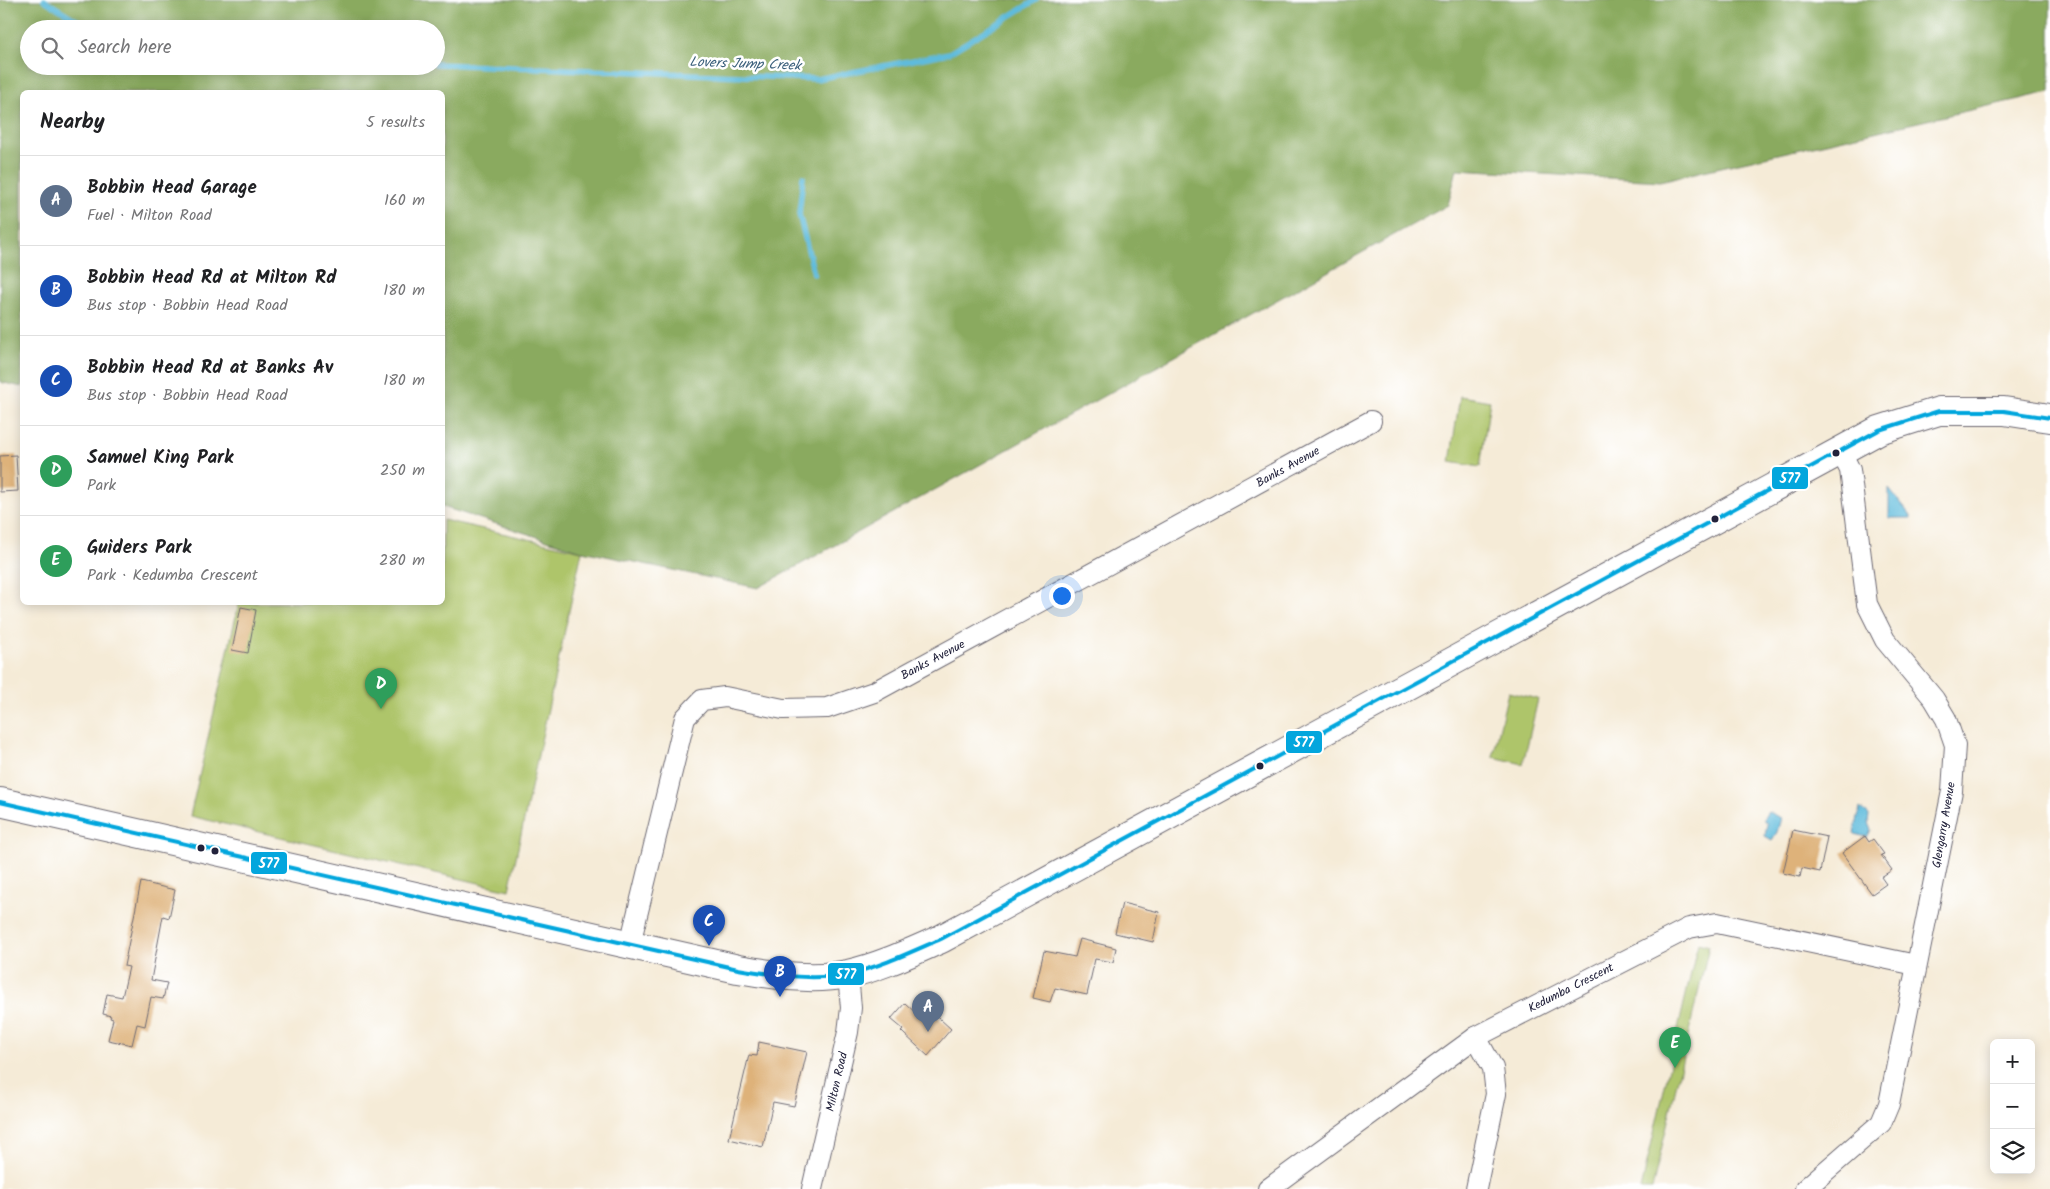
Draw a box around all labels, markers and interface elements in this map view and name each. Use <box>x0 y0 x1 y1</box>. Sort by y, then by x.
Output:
search box <box>20 20 445 75</box>
text: Search here <box>78 33 172 63</box>
icon: search <box>38 34 66 62</box>
water label: Lovers Jump Creek <box>689 51 803 77</box>
text: Nearby <box>40 106 105 139</box>
text: 5 results <box>366 110 425 135</box>
text: Bobbin Head Garage <box>87 173 257 203</box>
text: A <box>51 188 61 213</box>
text: 160 m <box>384 188 425 213</box>
text: Fuel · Milton Road <box>87 203 212 228</box>
text: Bobbin Head Rd at Milton Rd <box>87 263 336 293</box>
text: B <box>51 278 61 303</box>
text: 180 m <box>383 278 425 303</box>
text: Bus stop · Bobbin Head Road <box>87 293 288 318</box>
text: Bobbin Head Rd at Banks Av <box>87 353 333 383</box>
text: C <box>51 368 61 393</box>
text: 180 m <box>383 368 425 393</box>
text: Bus stop · Bobbin Head Road <box>87 383 288 408</box>
street label: Banks Avenue <box>1253 441 1324 492</box>
text: Samuel King Park <box>87 443 233 473</box>
unlabelled marker <box>1831 448 1841 458</box>
text: D <box>51 458 61 483</box>
text: 250 m <box>380 458 425 483</box>
line badge: 577 <box>1771 466 1809 490</box>
text: 577 <box>1779 468 1801 490</box>
text: Park <box>87 473 116 498</box>
unlabelled marker <box>1710 514 1720 524</box>
text: Guiders Park <box>87 533 191 563</box>
text: E <box>52 548 60 573</box>
text: 280 m <box>379 548 425 573</box>
text: Park · Kedumba Crescent <box>87 563 258 588</box>
your location <box>1049 583 1075 609</box>
street label: Banks Avenue <box>897 635 969 685</box>
pin: D <box>365 668 397 709</box>
line badge: 577 <box>1285 730 1323 754</box>
text: 577 <box>1293 732 1315 754</box>
unlabelled marker <box>1255 761 1265 771</box>
street label: Glengarry Avenue <box>1927 780 1961 870</box>
unlabelled marker <box>196 843 206 853</box>
unlabelled marker <box>210 846 220 856</box>
line badge: 577 <box>250 851 288 875</box>
text: 577 <box>258 853 280 875</box>
pin: C <box>693 905 725 946</box>
pin: B <box>764 956 796 997</box>
street label: Kedumba Crescent <box>1525 958 1618 1018</box>
line badge: 577 <box>827 962 865 986</box>
text: 577 <box>835 964 857 986</box>
pin: A <box>912 991 944 1032</box>
pin: E <box>1659 1027 1691 1068</box>
map controls <box>1990 1039 2035 1174</box>
button: + <box>1990 1039 2035 1084</box>
street label: Milton Road <box>821 1049 853 1114</box>
button: − <box>1990 1084 2035 1129</box>
button: layers <box>1990 1129 2035 1174</box>

